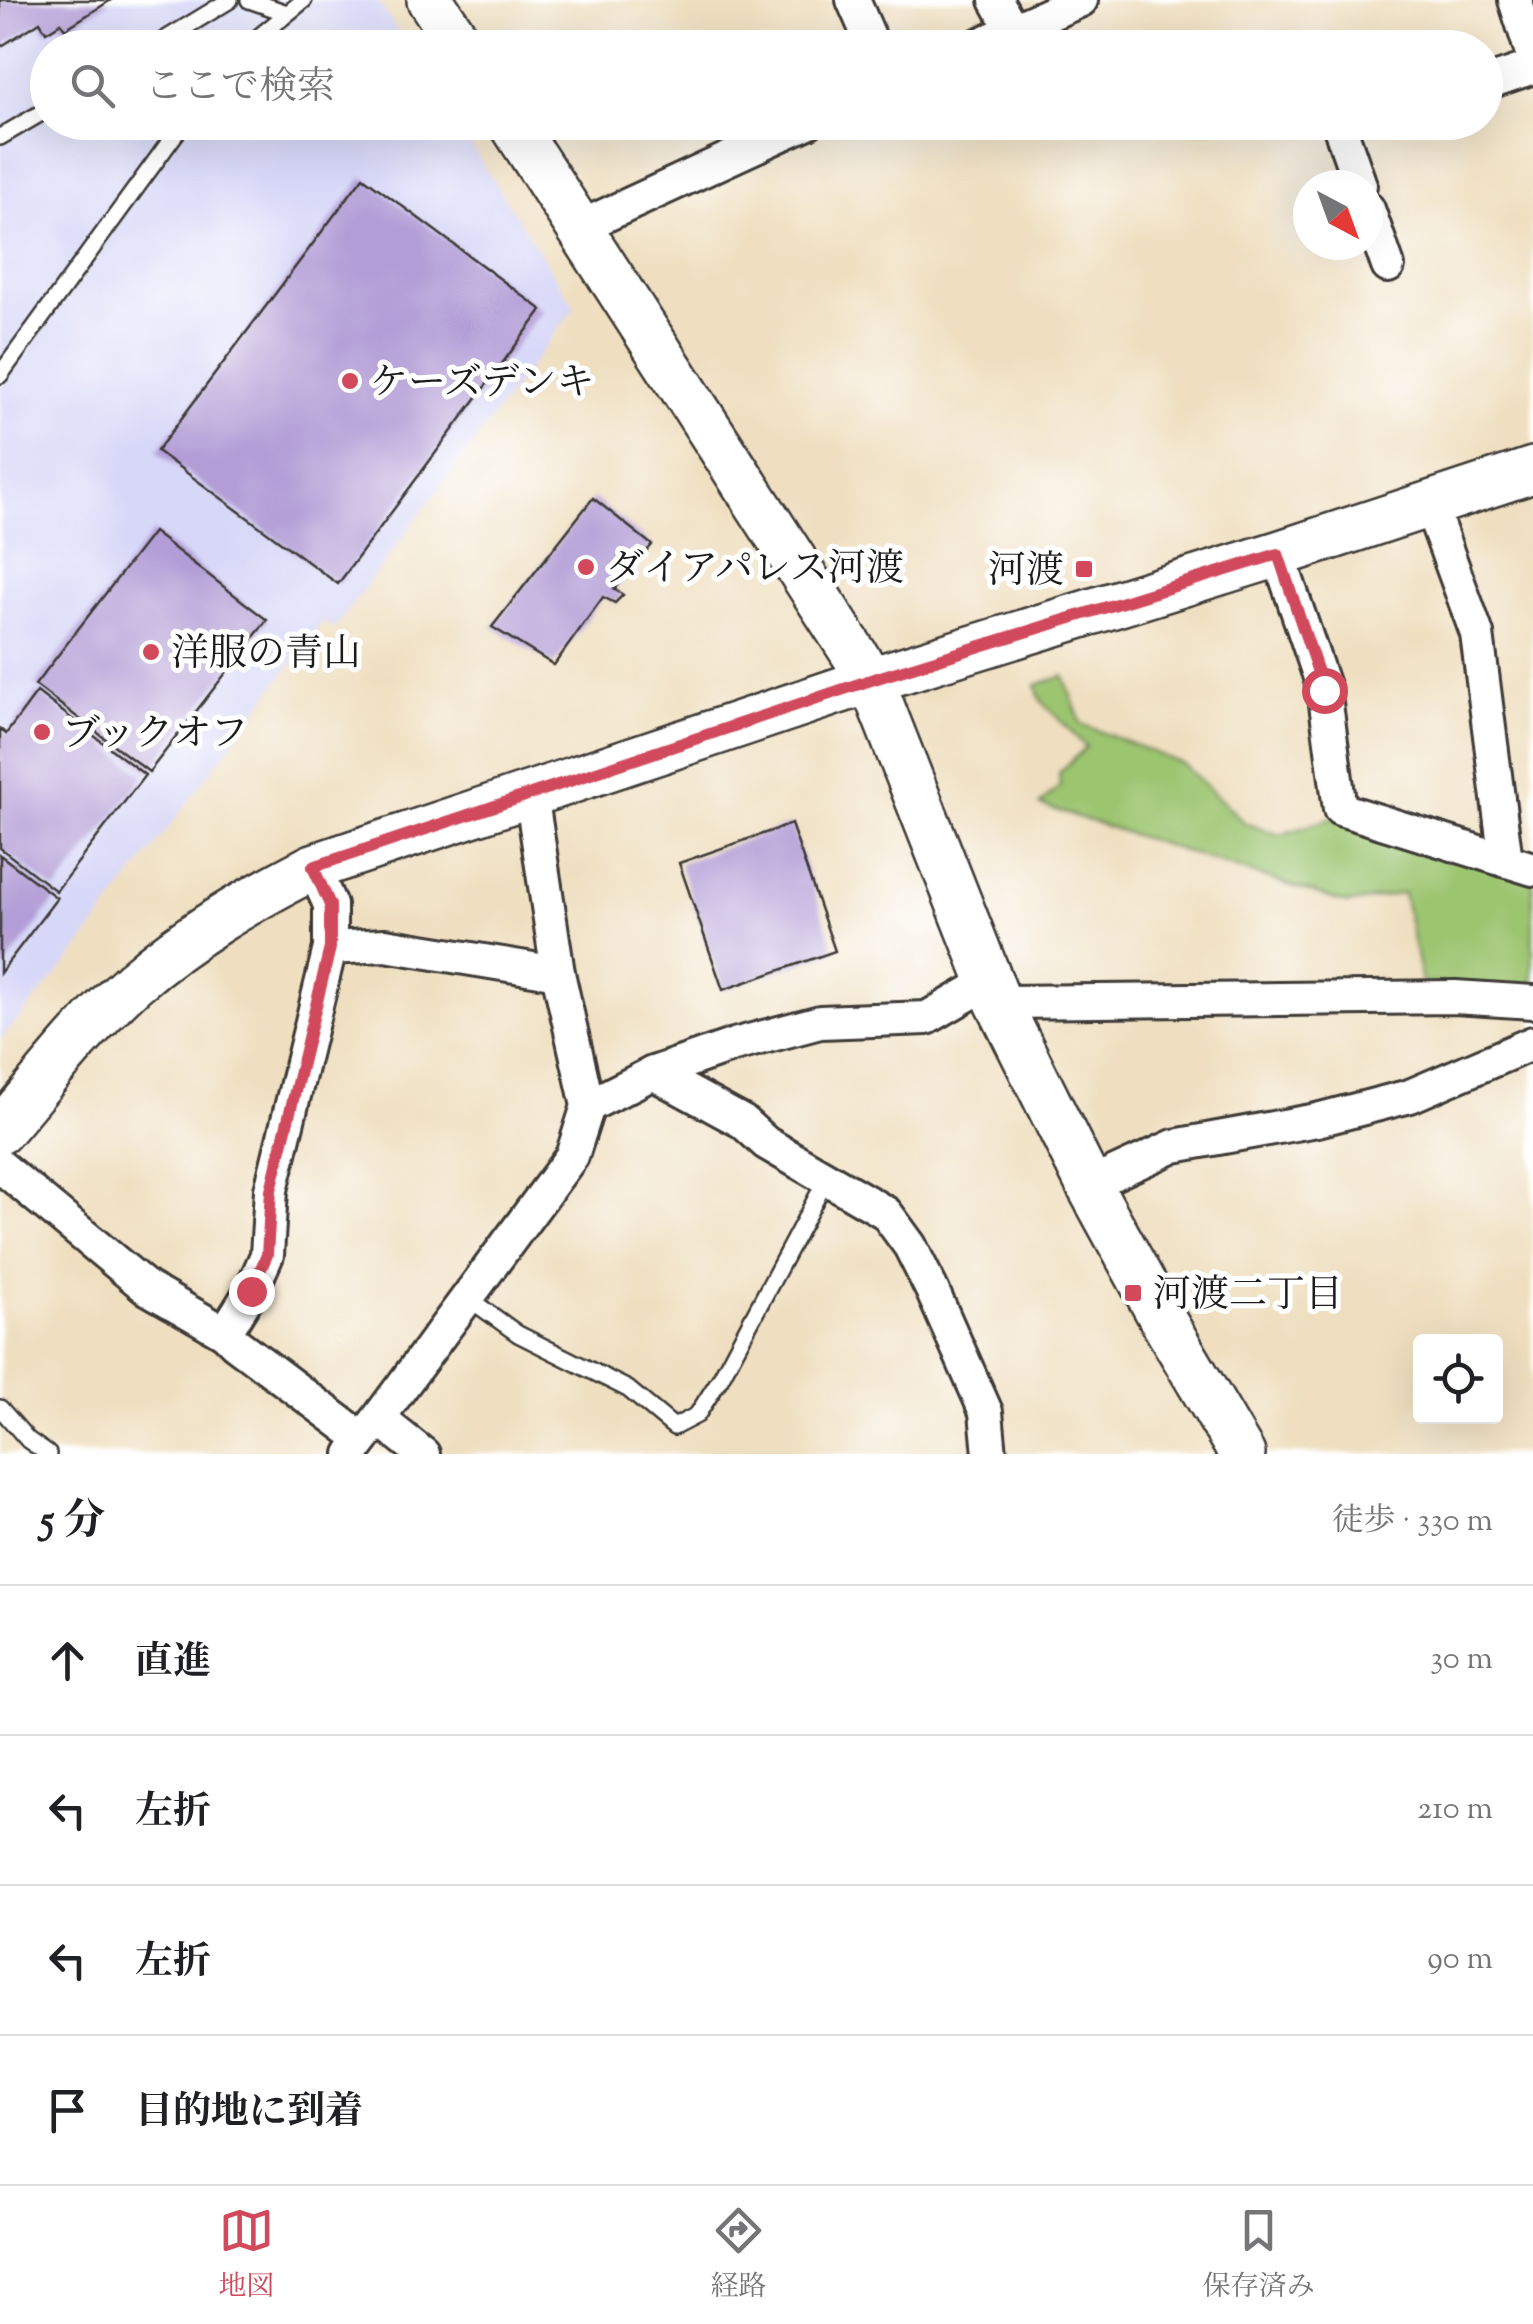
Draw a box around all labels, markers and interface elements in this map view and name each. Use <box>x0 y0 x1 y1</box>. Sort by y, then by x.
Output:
search box <box>30 30 1503 140</box>
icon: search <box>65 58 120 113</box>
text: ここで検索 <box>145 62 335 116</box>
north arrow <box>1293 170 1383 260</box>
place label: ケーズデンキ <box>370 358 595 412</box>
marker: ケーズデンキ <box>339 370 361 392</box>
place label: ダイアパレス河渡 <box>606 544 904 598</box>
place label: 河渡 <box>988 546 1064 600</box>
marker: ダイアパレス河渡 <box>575 556 597 578</box>
marker: 河渡 <box>1073 558 1095 580</box>
place label: 洋服の青山 <box>171 629 361 683</box>
marker: 洋服の青山 <box>140 641 162 663</box>
route start <box>1302 668 1348 714</box>
place label: ブックオフ <box>62 709 248 763</box>
marker: ブックオフ <box>31 721 53 743</box>
route end <box>229 1269 275 1315</box>
place label: 河渡二丁目 <box>1153 1270 1343 1324</box>
marker: 河渡二丁目 <box>1122 1282 1144 1304</box>
map controls <box>1413 1334 1503 1424</box>
button: locate <box>1413 1334 1503 1424</box>
text: 5 分 <box>40 1493 105 1553</box>
text: 徒歩 · 330 m <box>1332 1499 1493 1545</box>
icon: ahead <box>40 1633 95 1688</box>
text: 直進 <box>135 1637 211 1691</box>
text: 30 m <box>1430 1637 1493 1683</box>
icon: left <box>40 1783 95 1838</box>
text: 左折 <box>135 1787 211 1841</box>
text: 210 m <box>1417 1787 1493 1833</box>
icon: left <box>40 1933 95 1988</box>
text: 左折 <box>135 1937 211 1991</box>
text: 90 m <box>1427 1937 1493 1983</box>
icon: arrive <box>40 2083 95 2138</box>
text: 目的地に到着 <box>135 2087 363 2141</box>
tab: 地図 <box>218 2203 274 2308</box>
tab: 経路 <box>710 2203 767 2308</box>
tab: 保存済み <box>1203 2203 1315 2308</box>

